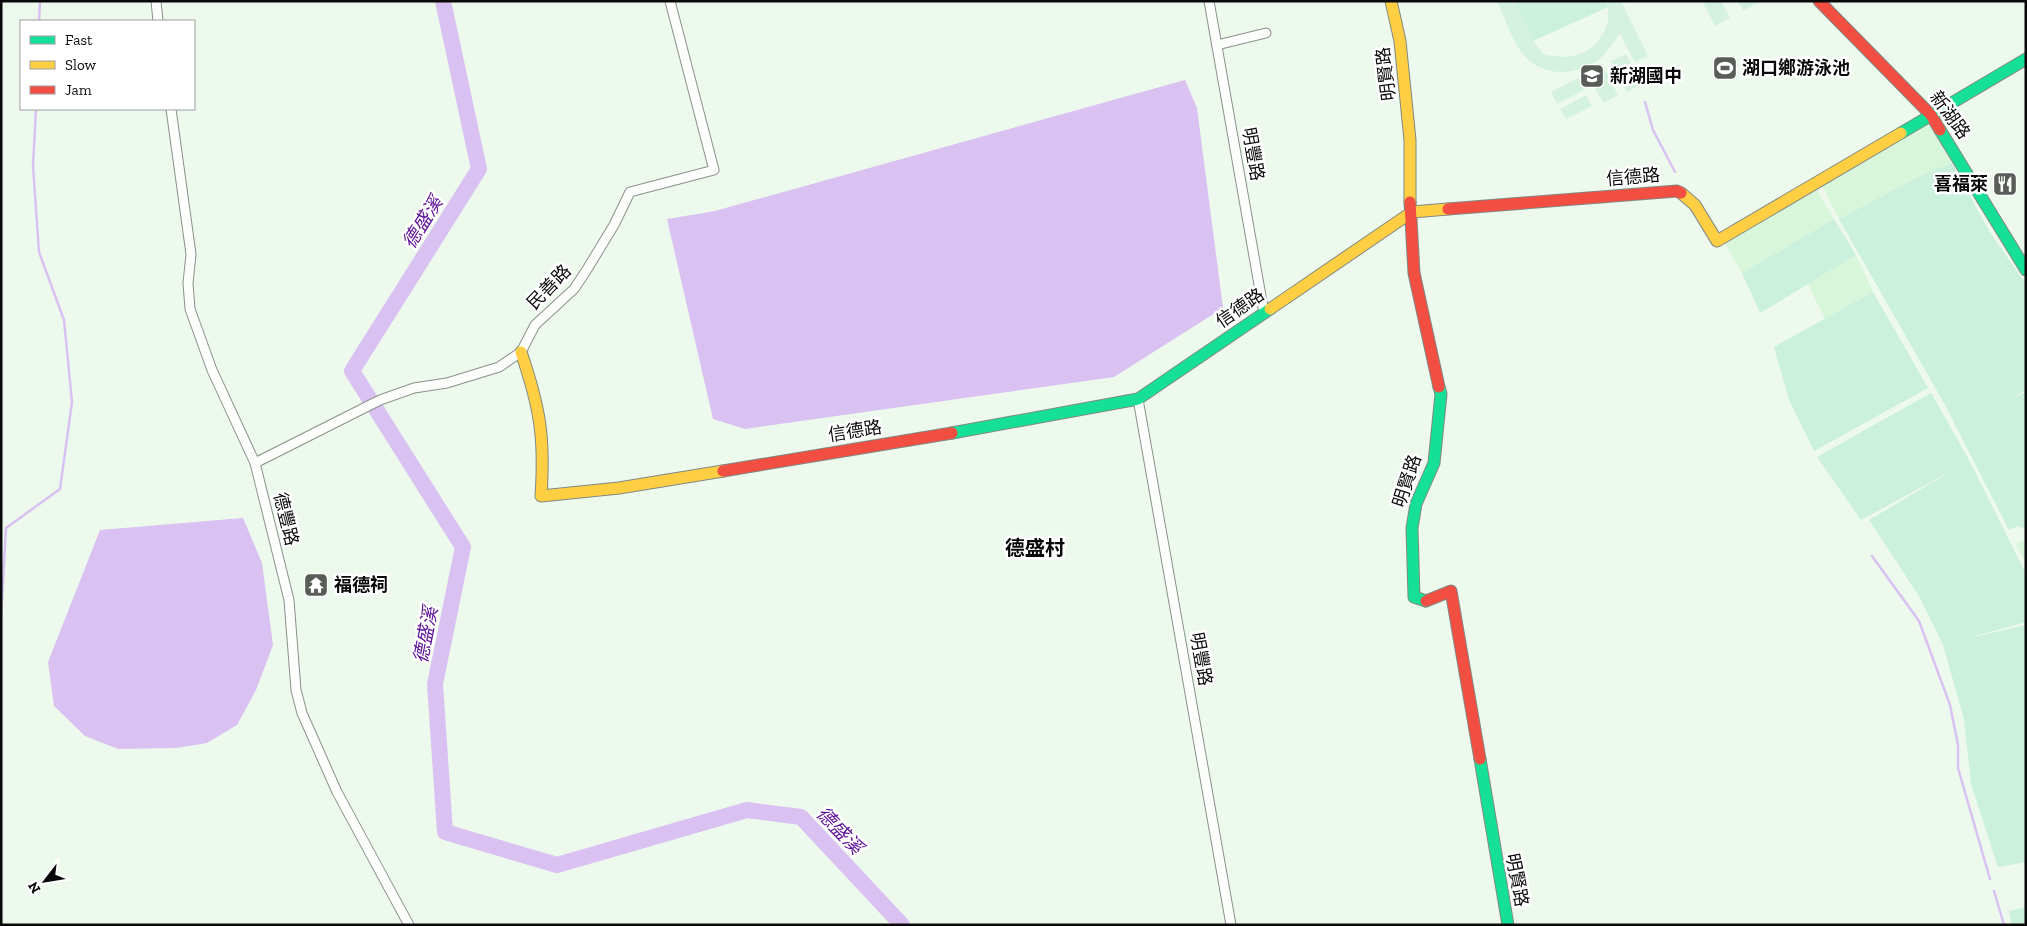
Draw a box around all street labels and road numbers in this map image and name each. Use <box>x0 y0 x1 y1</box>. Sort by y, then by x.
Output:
street label: 明賢路 <box>1372 46 1400 102</box>
street label: 新湖路 <box>1925 87 1975 143</box>
street label: 明豐路 <box>1237 126 1269 182</box>
street label: 信德路 <box>1605 164 1661 190</box>
street label: 民善路 <box>522 260 576 314</box>
street label: 信德路 <box>1212 284 1268 332</box>
street label: 信德路 <box>827 416 883 446</box>
street label: 明賢路 <box>1388 452 1426 510</box>
street label: 德豐路 <box>269 490 303 548</box>
street label: 明豐路 <box>1185 631 1217 687</box>
street label: 明賢路 <box>1501 851 1533 909</box>

